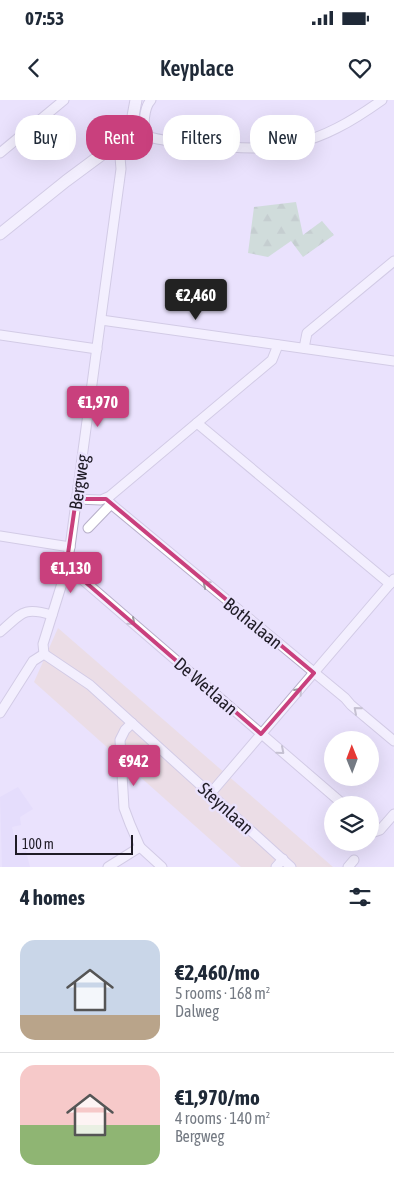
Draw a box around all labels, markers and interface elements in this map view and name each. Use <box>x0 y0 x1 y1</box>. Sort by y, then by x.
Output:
text: 07:53 <box>25 7 64 29</box>
icon: back <box>20 54 48 82</box>
icon: heart <box>346 54 374 82</box>
text: Keyplace <box>160 55 234 81</box>
chip: Buy <box>15 115 76 160</box>
chip: Rent <box>86 115 153 160</box>
chip: Filters <box>163 115 240 160</box>
chip: New <box>250 115 315 160</box>
pin: €2,460 <box>155 278 237 321</box>
text: €2,460 <box>176 286 216 304</box>
pin: €1,970 <box>57 386 139 428</box>
text: €1,970 <box>78 393 118 411</box>
street label: Bergweg <box>65 453 93 511</box>
pin: €1,130 <box>30 552 112 594</box>
text: €1,130 <box>51 559 91 577</box>
one-way arrow <box>202 580 211 589</box>
street label: Bothalaan <box>219 593 287 653</box>
one-way arrow <box>126 616 135 625</box>
street label: De Wetlaan <box>170 653 242 719</box>
one-way arrow <box>293 687 302 696</box>
one-way arrow <box>353 707 362 716</box>
north arrow <box>324 731 379 786</box>
map controls <box>324 731 379 851</box>
pin: €942 <box>104 744 164 787</box>
one-way arrow <box>275 746 284 755</box>
text: €942 <box>119 752 149 770</box>
street label: Steynlaan <box>194 778 258 838</box>
button: layers <box>324 796 379 851</box>
scale bar <box>15 832 132 855</box>
text: 100 m <box>22 836 54 852</box>
icon: filters <box>346 883 374 911</box>
text: 4 homes <box>20 885 85 909</box>
icon: home <box>60 960 120 1020</box>
text: €2,460/mo <box>175 960 260 984</box>
text: 5 rooms · 168 m² <box>175 984 270 1002</box>
text: Dalweg <box>175 1002 219 1020</box>
icon: home <box>60 1085 120 1145</box>
text: €1,970/mo <box>175 1085 260 1109</box>
text: 4 rooms · 140 m² <box>175 1109 270 1127</box>
text: Bergweg <box>175 1127 225 1145</box>

